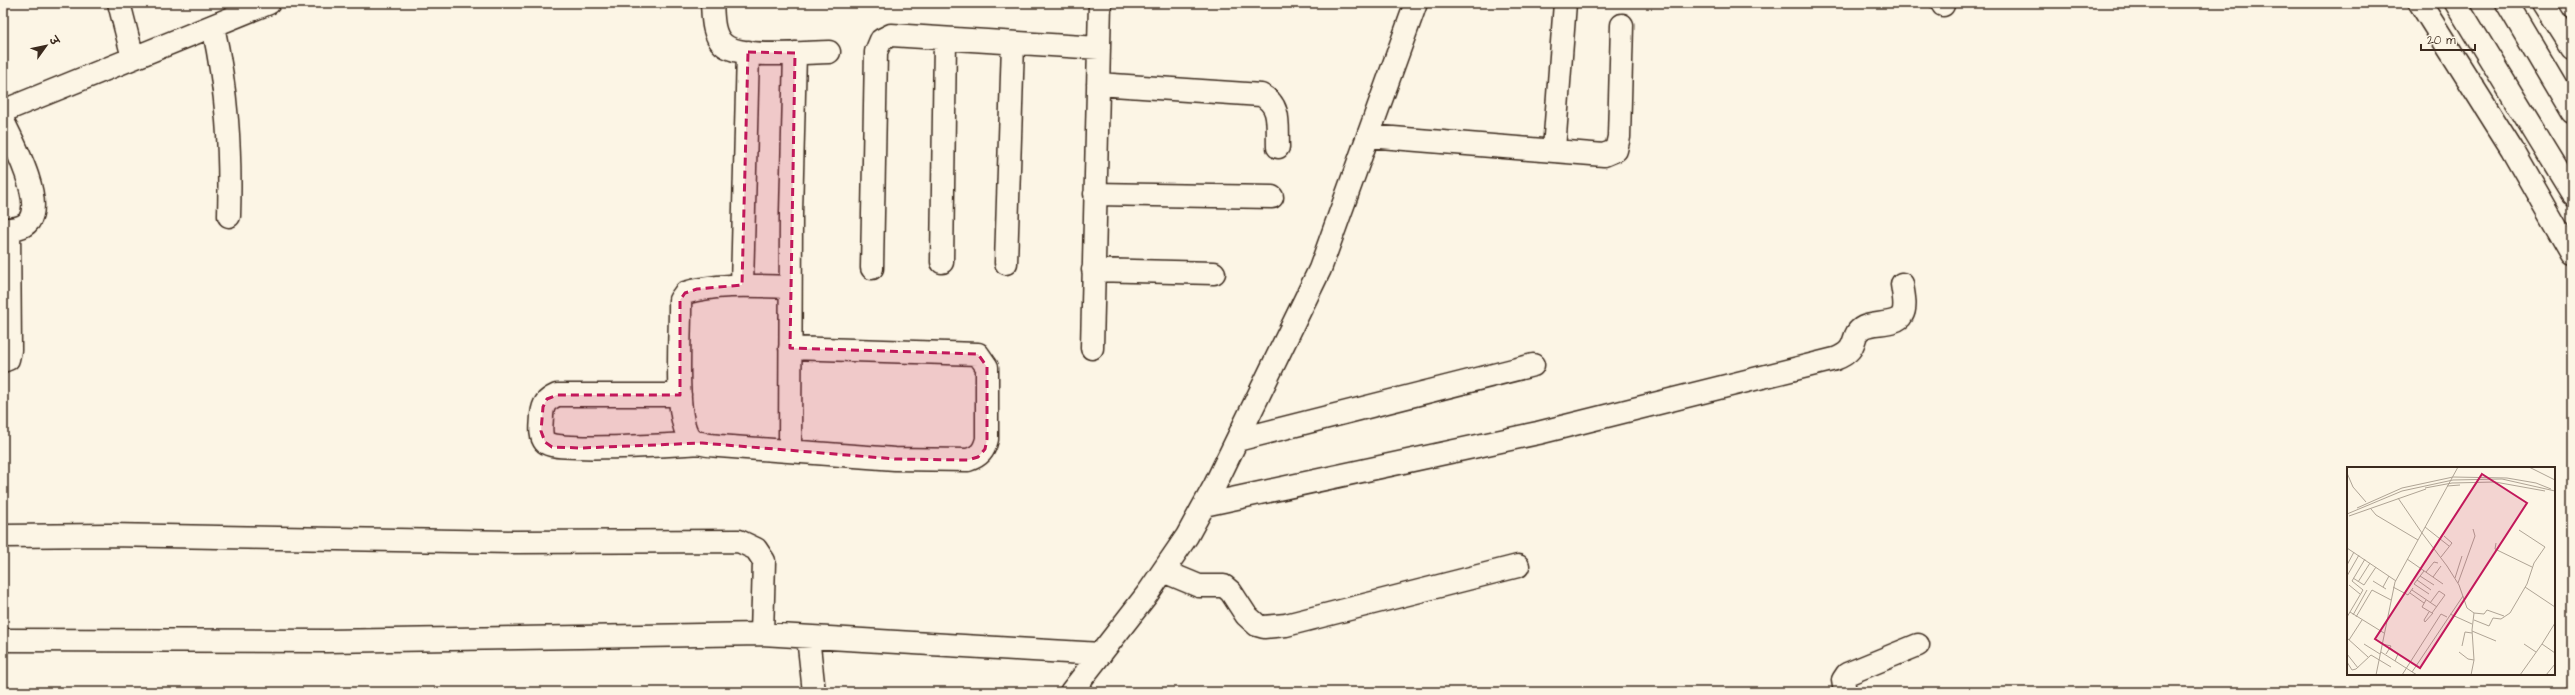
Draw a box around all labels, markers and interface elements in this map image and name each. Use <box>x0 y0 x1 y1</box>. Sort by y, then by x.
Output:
north arrow <box>26 26 66 66</box>
scale bar <box>2421 26 2475 52</box>
text: 20 m <box>2427 32 2456 49</box>
text: उ <box>45 33 63 49</box>
inset map <box>2347 467 2555 675</box>

